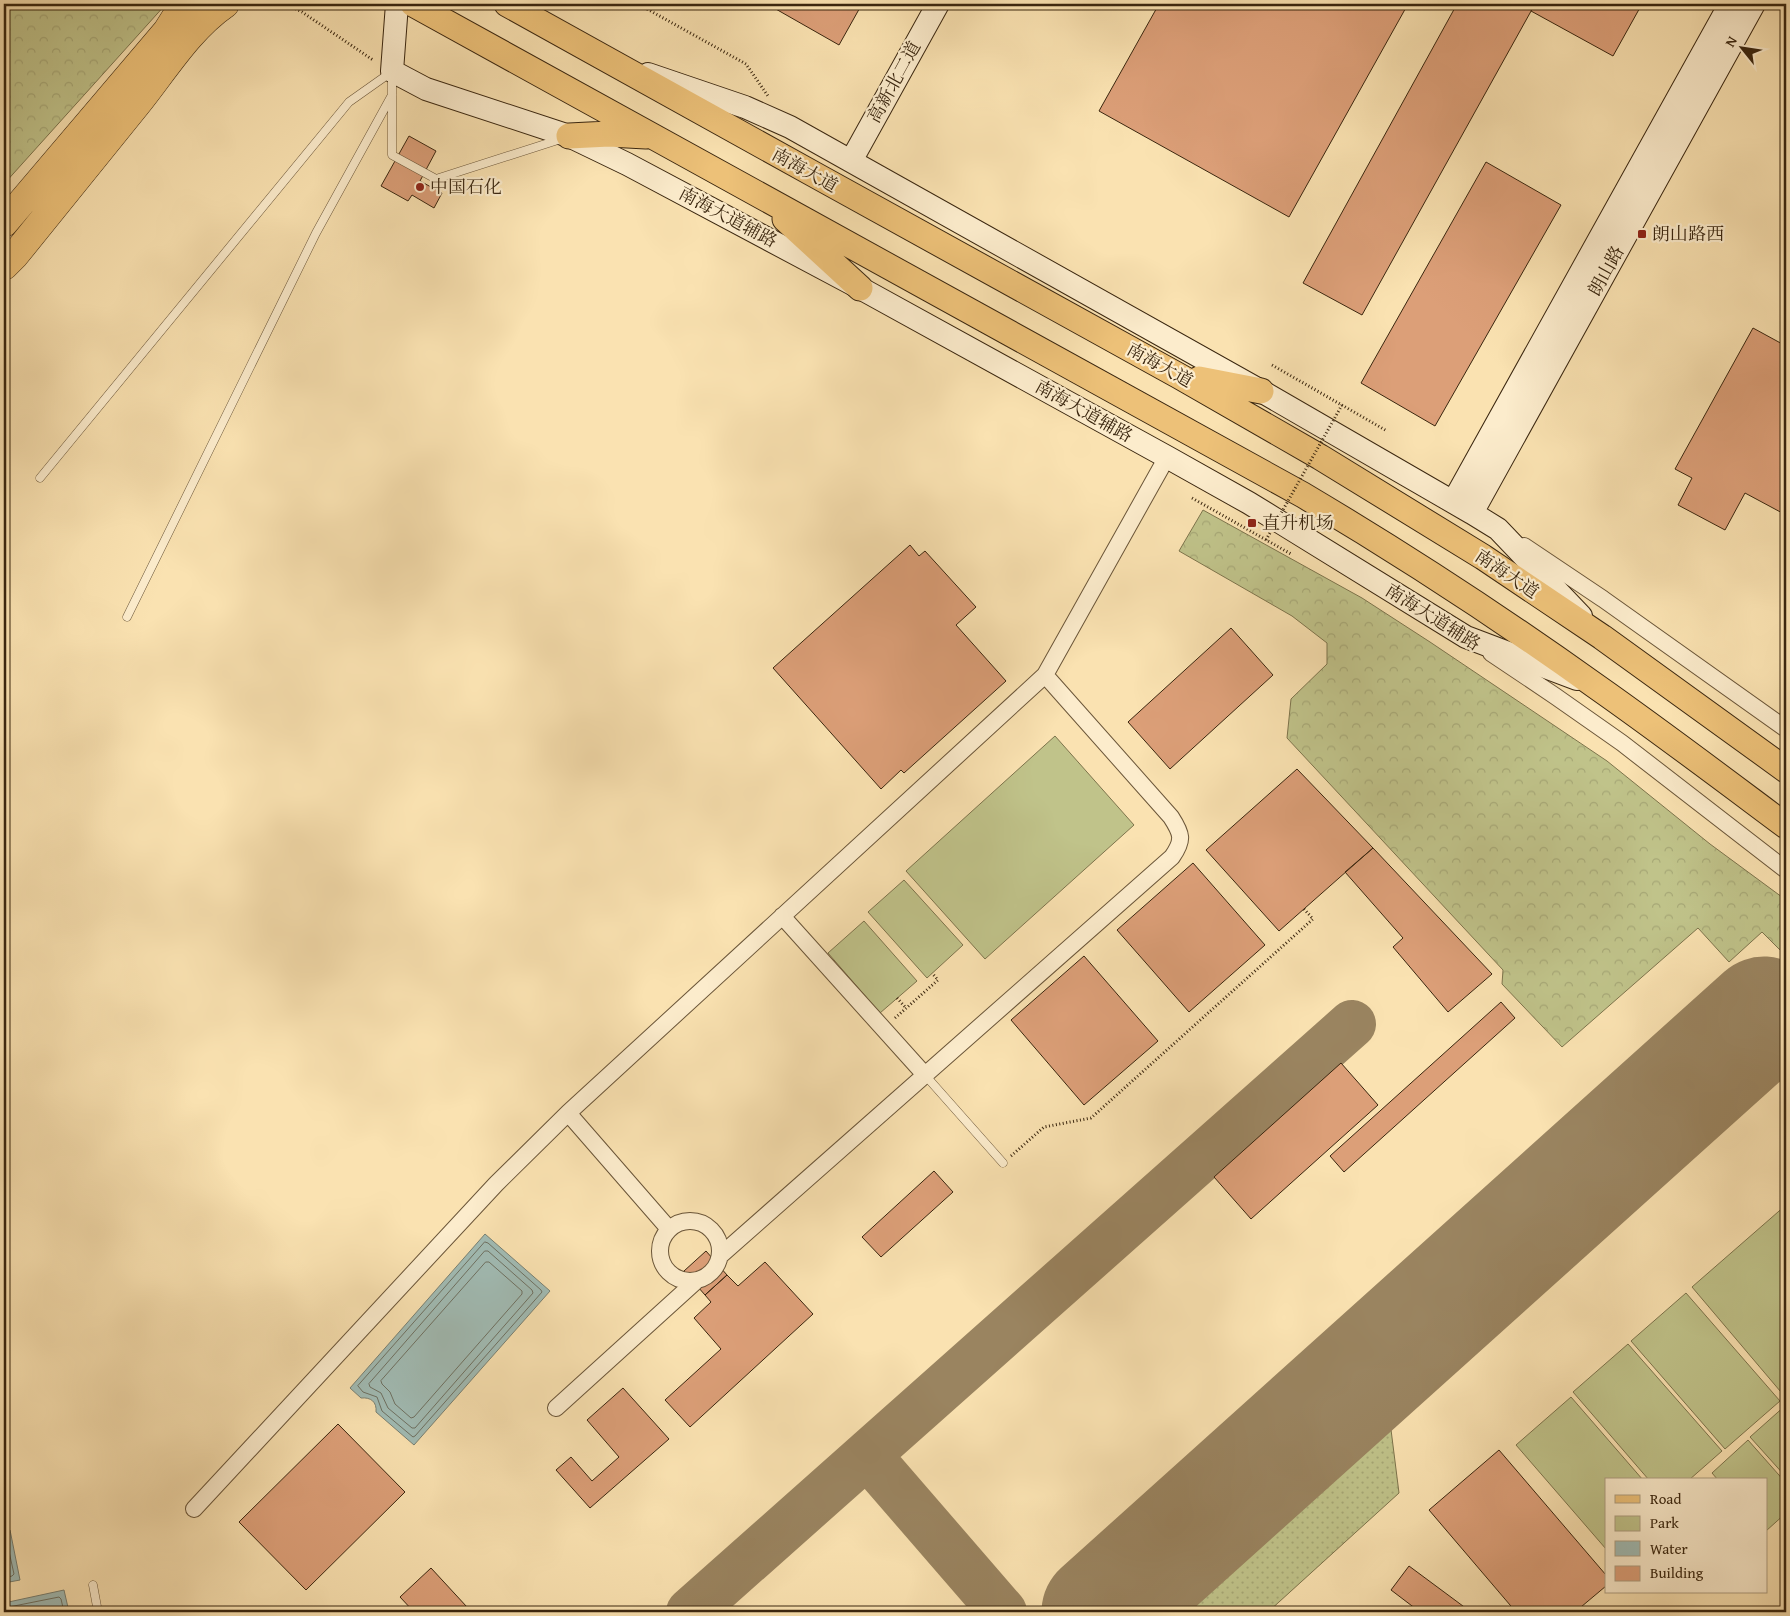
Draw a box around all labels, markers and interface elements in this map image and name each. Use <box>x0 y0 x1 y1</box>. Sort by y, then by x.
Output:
north arrow <box>1718 22 1768 72</box>
text: N <box>1720 32 1742 51</box>
street label: 高新北二道 <box>860 36 927 128</box>
street label: 南海大道 <box>767 140 843 199</box>
place label: 中国石化 <box>430 173 502 200</box>
street label: 南海大道辅路 <box>674 179 782 254</box>
marker: 中国石化 <box>414 181 426 193</box>
place label: 朗山路西 <box>1652 220 1724 247</box>
marker: 朗山路西 <box>1636 228 1648 240</box>
street label: 朗山路 <box>1581 241 1630 301</box>
street label: 南海大道 <box>1122 335 1198 394</box>
street label: 南海大道辅路 <box>1030 373 1138 449</box>
place label: 直升机场 <box>1262 509 1334 536</box>
marker: 直升机场 <box>1246 517 1258 529</box>
street label: 南海大道 <box>1470 542 1545 605</box>
street label: 南海大道辅路 <box>1380 577 1486 657</box>
legend <box>1605 1478 1768 1594</box>
text: Road <box>1650 1488 1681 1509</box>
text: Park <box>1650 1512 1679 1533</box>
text: Water <box>1650 1538 1688 1559</box>
text: Building <box>1650 1562 1704 1583</box>

